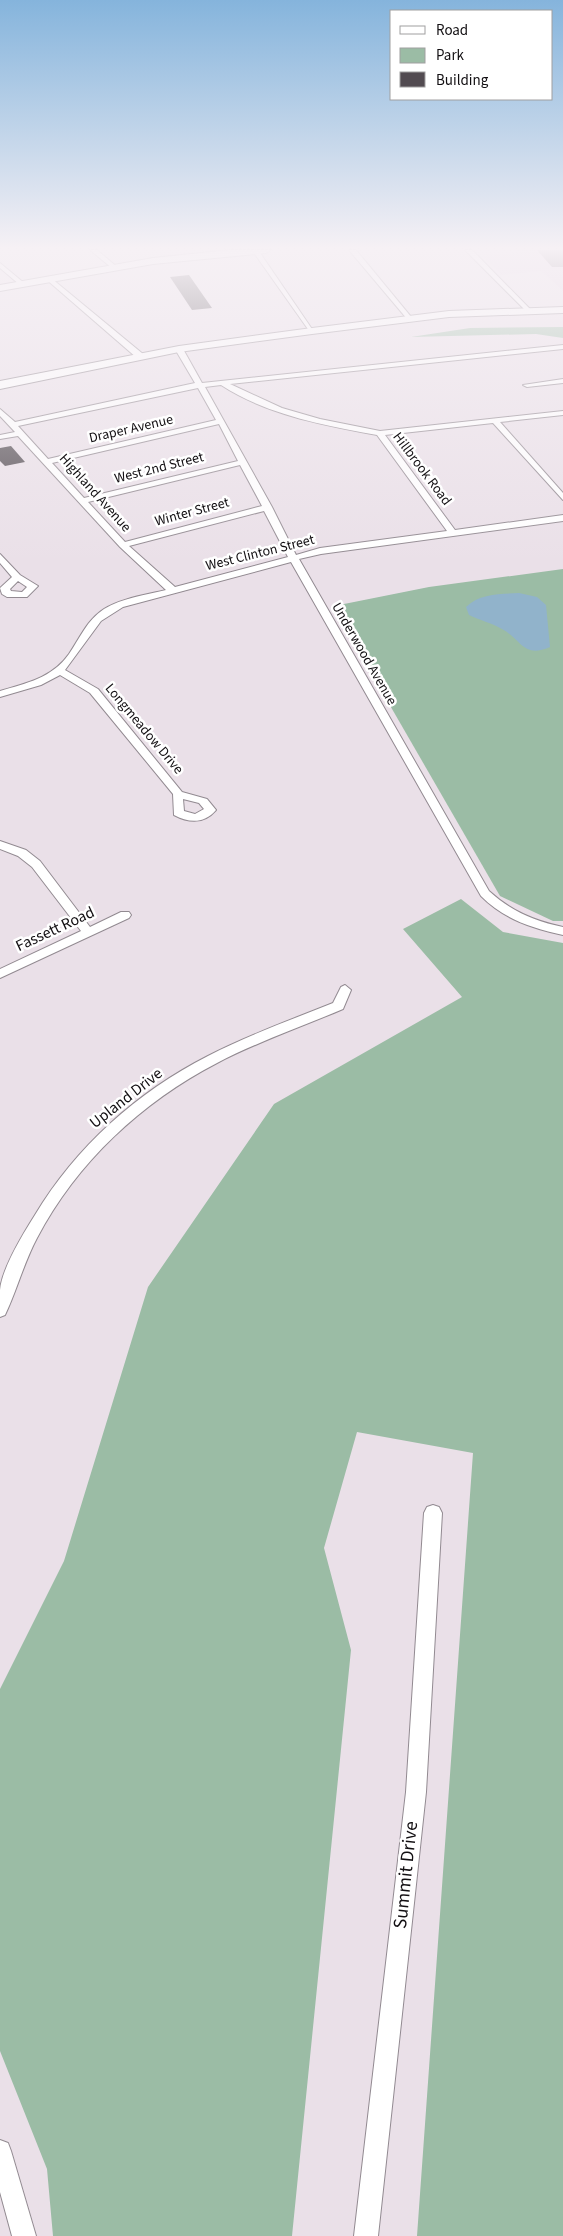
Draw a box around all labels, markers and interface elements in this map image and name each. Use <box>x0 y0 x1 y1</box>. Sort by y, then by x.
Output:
legend <box>390 10 553 100</box>
text: Road <box>436 20 468 41</box>
text: Park <box>436 45 465 66</box>
text: Building <box>436 70 489 91</box>
street label: Draper Avenue <box>87 410 175 448</box>
street label: Hillbrook Road <box>388 428 456 510</box>
street label: West 2nd Street <box>112 447 206 489</box>
street label: Highland Avenue <box>54 449 136 537</box>
street label: Winter Street <box>153 492 232 532</box>
street label: West Clinton Street <box>204 530 317 576</box>
street label: Underwood Avenue <box>326 599 402 709</box>
street label: Longmeadow Drive <box>100 679 188 779</box>
street label: Fassett Road <box>12 901 98 957</box>
street label: Upland Drive <box>85 1063 167 1133</box>
street label: Summit Drive <box>387 1820 425 1930</box>

